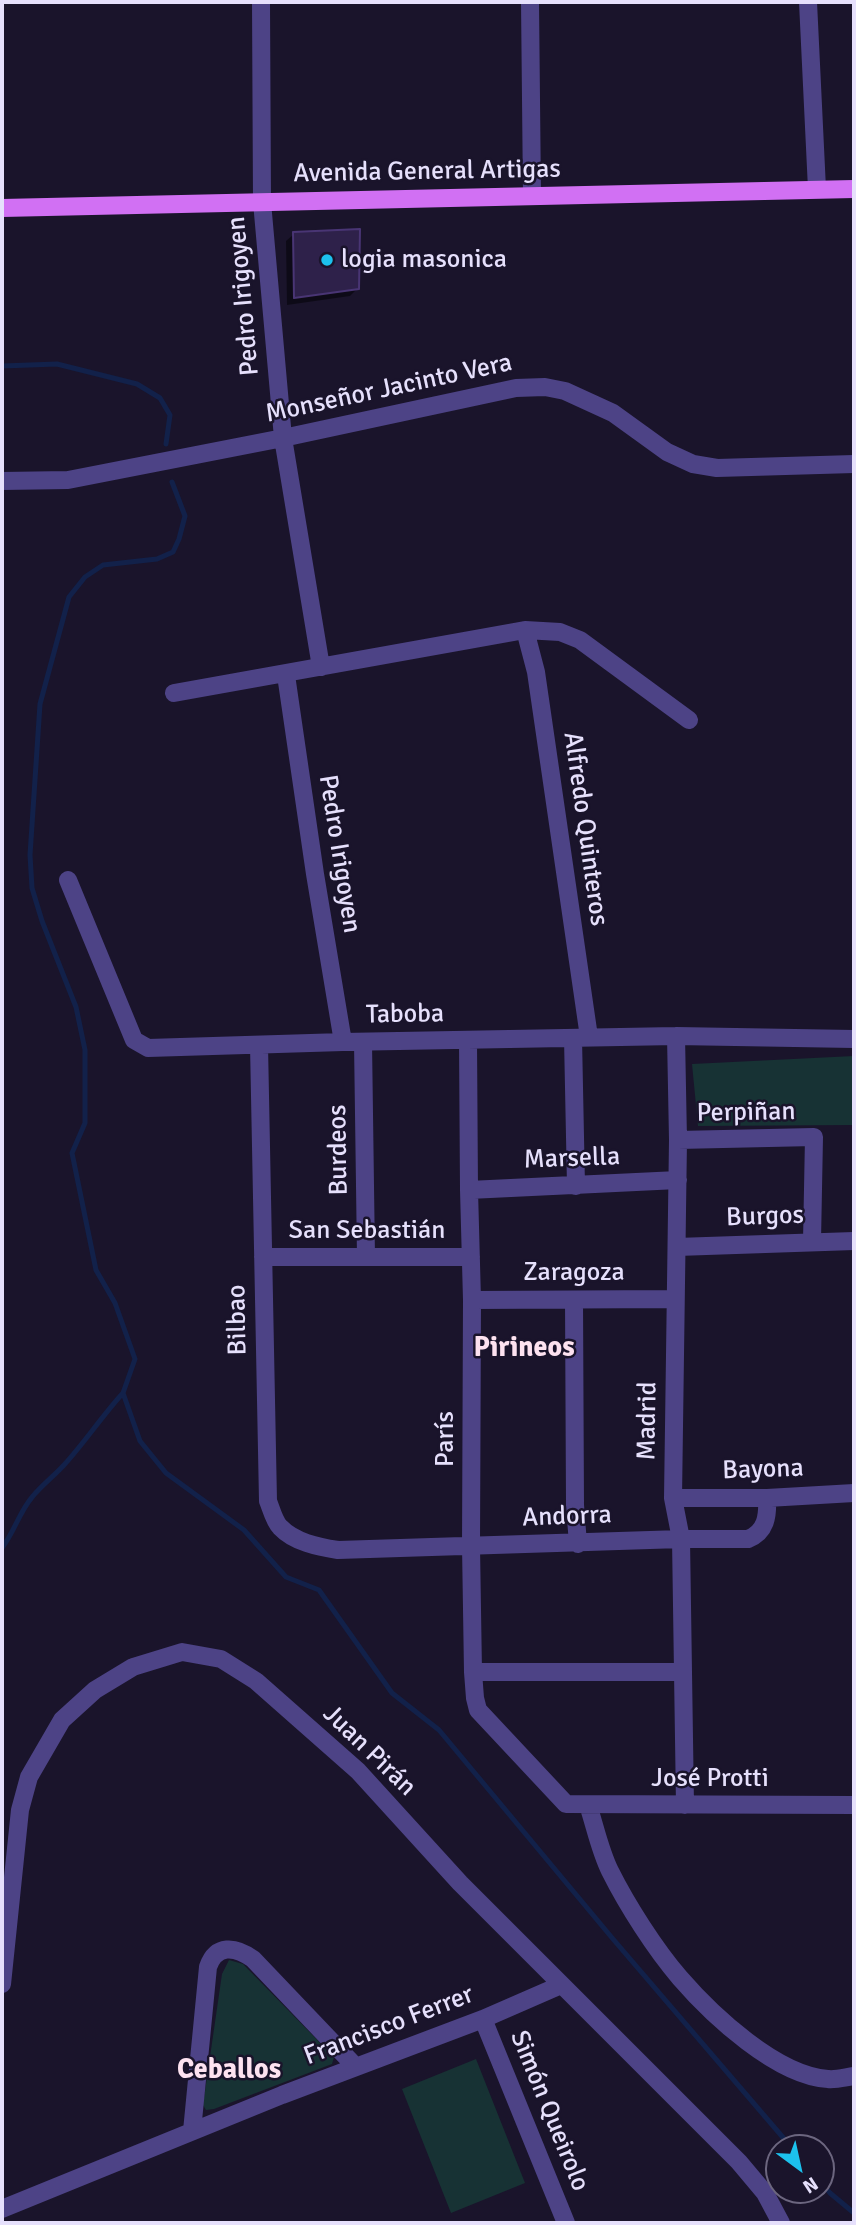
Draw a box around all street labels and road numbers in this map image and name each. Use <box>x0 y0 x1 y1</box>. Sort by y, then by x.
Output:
street label: Avenida General Artigas <box>293 154 561 190</box>
street label: Pedro Irigoyen <box>221 215 267 377</box>
street label: Monseñor Jacinto Vera <box>263 348 515 430</box>
street label: Alfredo Quinteros <box>556 730 614 928</box>
street label: Pedro Irigoyen <box>311 773 367 935</box>
street label: Taboba <box>366 999 444 1031</box>
street label: Perpiñan <box>696 1097 796 1129</box>
street label: Burdeos <box>323 1104 355 1196</box>
street label: Marsella <box>523 1142 621 1176</box>
street label: Burgos <box>726 1200 804 1234</box>
street label: San Sebastián <box>289 1215 445 1247</box>
street label: Zaragoza <box>523 1257 625 1289</box>
street label: Bilbao <box>222 1284 254 1356</box>
street label: Madrid <box>632 1381 664 1461</box>
street label: París <box>430 1411 462 1467</box>
street label: Bayona <box>722 1453 804 1487</box>
street label: Andorra <box>522 1500 612 1534</box>
street label: Juan Pirán <box>316 1699 422 1803</box>
street label: José Protti <box>651 1763 769 1795</box>
street label: Francisco Ferrer <box>300 1979 478 2073</box>
street label: Simón Queirolo <box>503 2026 595 2196</box>

